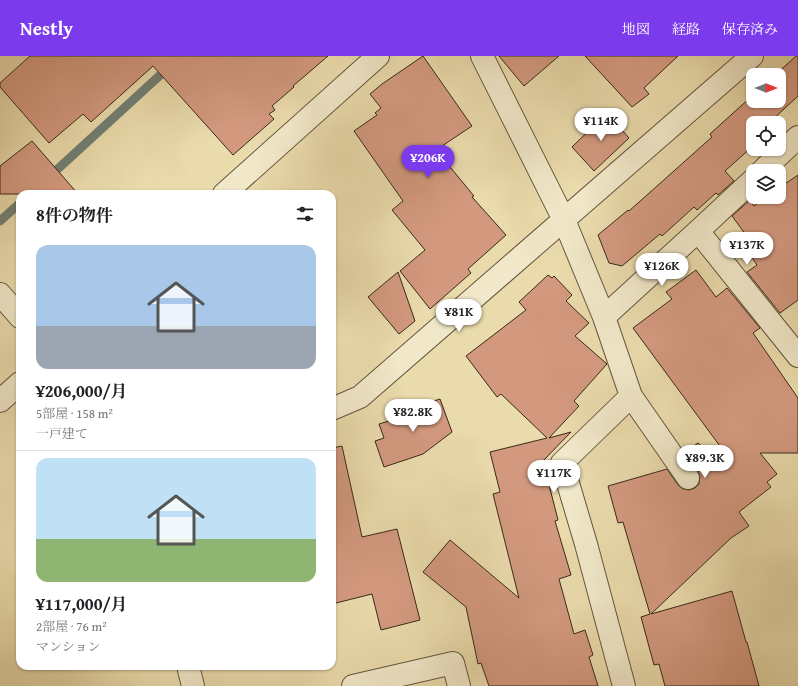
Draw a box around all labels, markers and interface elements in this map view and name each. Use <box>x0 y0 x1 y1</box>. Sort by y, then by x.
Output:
text: Nestly <box>20 14 73 42</box>
text: 地図 <box>622 19 650 39</box>
text: 経路 <box>672 19 700 39</box>
text: 保存済み <box>722 19 778 39</box>
north arrow <box>746 68 786 108</box>
map controls <box>746 68 786 204</box>
pin: ¥114K <box>573 108 629 142</box>
text: ¥114K <box>583 111 619 130</box>
button: locate <box>746 116 786 156</box>
pin: ¥206K <box>400 145 456 179</box>
text: ¥206K <box>410 148 446 167</box>
button: layers <box>746 164 786 204</box>
text: 8件の物件 <box>36 202 113 227</box>
icon: filters <box>294 203 316 225</box>
pin: ¥137K <box>719 232 775 266</box>
text: ¥137K <box>729 235 765 254</box>
pin: ¥126K <box>634 253 690 287</box>
text: ¥126K <box>644 256 680 275</box>
icon: home <box>140 271 212 343</box>
pin: ¥81K <box>435 299 483 333</box>
text: ¥81K <box>445 302 473 321</box>
text: ¥206,000/月 <box>36 378 128 403</box>
pin: ¥82.8K <box>380 399 446 433</box>
text: ¥82.8K <box>394 402 432 421</box>
text: 5部屋 · 158 m² <box>36 404 113 423</box>
text: 一戸建て <box>36 424 88 443</box>
pin: ¥89.3K <box>672 445 738 479</box>
text: ¥89.3K <box>686 448 724 467</box>
pin: ¥117K <box>526 460 582 494</box>
text: ¥117K <box>536 463 572 482</box>
icon: home <box>140 484 212 556</box>
text: ¥117,000/月 <box>36 591 128 616</box>
text: 2部屋 · 76 m² <box>36 617 107 636</box>
text: マンション <box>36 637 100 656</box>

